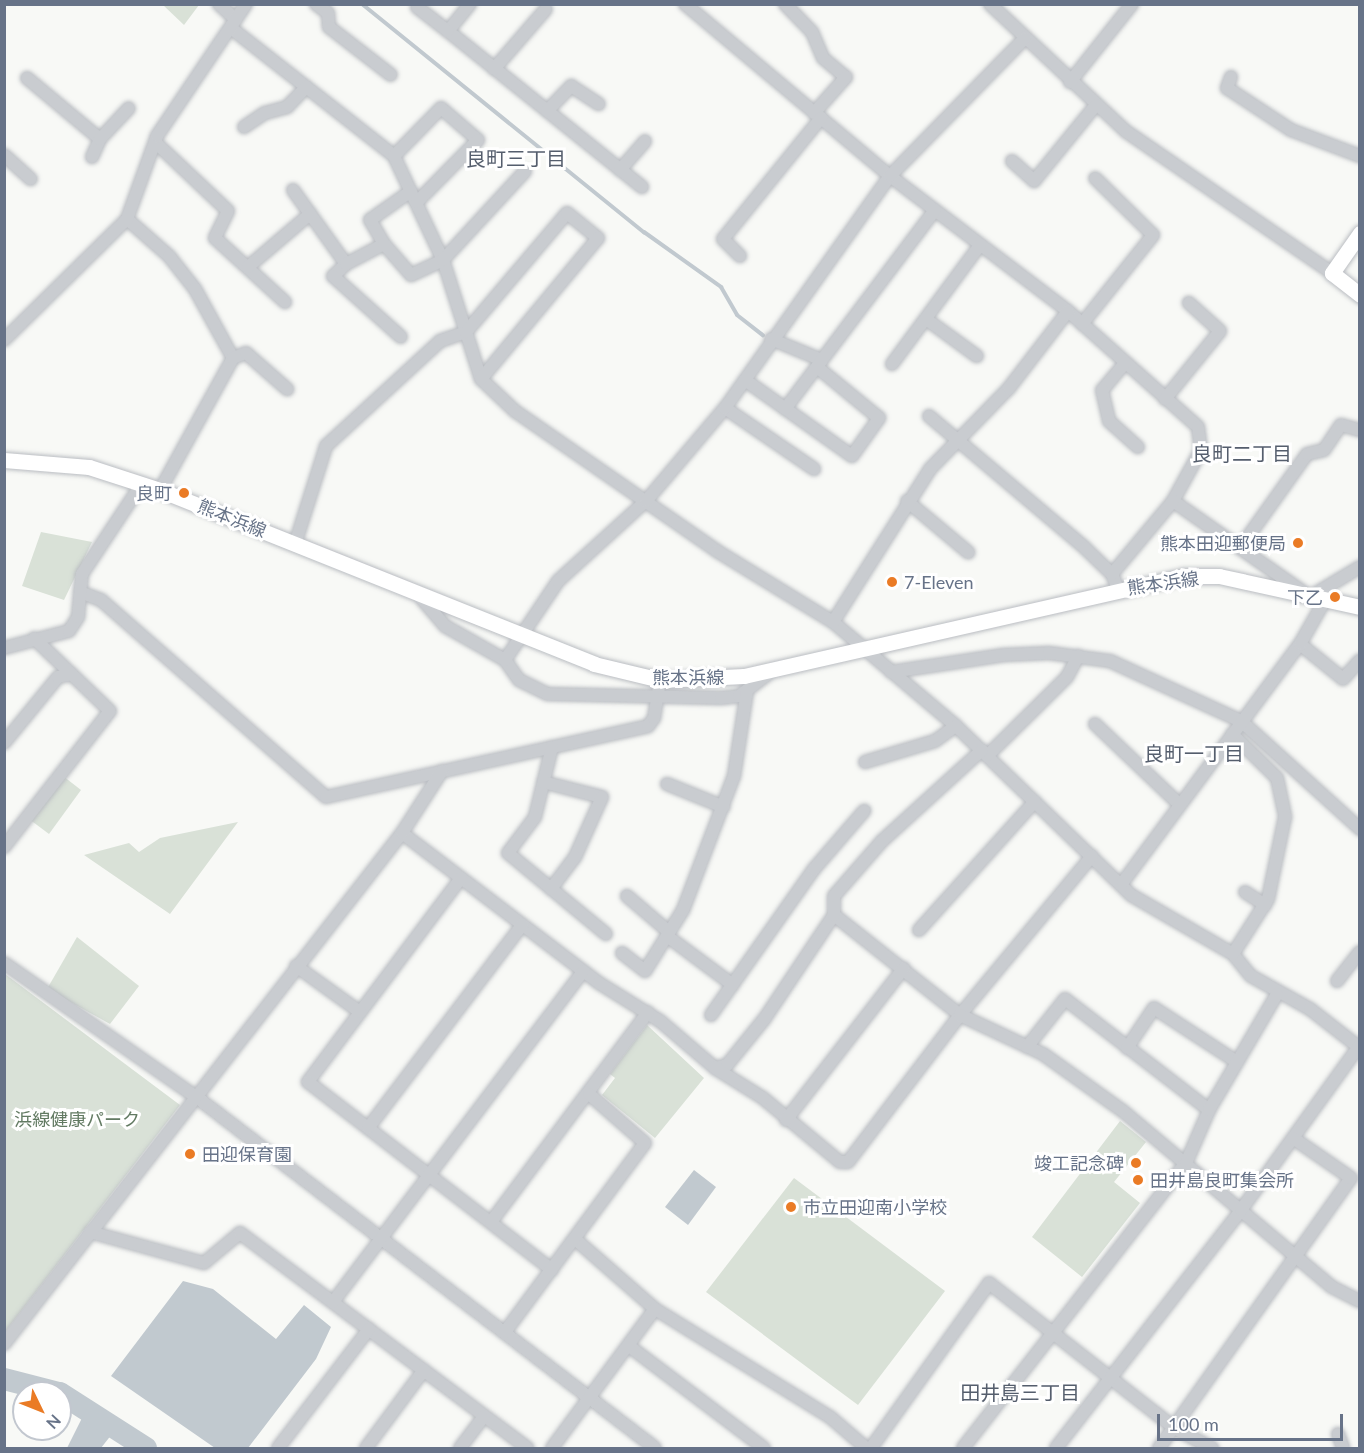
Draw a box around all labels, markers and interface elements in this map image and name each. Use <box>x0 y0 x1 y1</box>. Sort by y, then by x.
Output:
district label: 良町三丁目 <box>466 146 566 170</box>
district label: 良町二丁目 <box>1192 441 1292 465</box>
place label: 良町 <box>136 482 172 504</box>
marker: 良町 <box>177 486 191 500</box>
street label: 熊本浜線 <box>195 495 269 541</box>
place label: 熊本田迎郵便局 <box>1160 532 1286 554</box>
marker: 熊本田迎郵便局 <box>1291 536 1305 550</box>
street label: 熊本浜線 <box>1126 567 1200 599</box>
place label: 7-Eleven <box>904 571 974 593</box>
marker: 7-Eleven <box>885 575 899 589</box>
place label: 下乙 <box>1287 586 1323 608</box>
marker: 下乙 <box>1328 590 1342 604</box>
street label: 熊本浜線 <box>652 666 724 688</box>
district label: 良町一丁目 <box>1144 741 1244 765</box>
park label: 浜線健康パーク <box>14 1108 140 1130</box>
place label: 田迎保育園 <box>202 1143 292 1165</box>
marker: 田迎保育園 <box>183 1147 197 1161</box>
place label: 竣工記念碑 <box>1034 1152 1124 1174</box>
marker: 竣工記念碑 <box>1129 1156 1143 1170</box>
place label: 田井島良町集会所 <box>1150 1169 1294 1191</box>
marker: 田井島良町集会所 <box>1131 1173 1145 1187</box>
place label: 市立田迎南小学校 <box>803 1196 947 1218</box>
marker: 市立田迎南小学校 <box>784 1200 798 1214</box>
district label: 田井島三丁目 <box>960 1380 1080 1404</box>
north arrow <box>12 1381 72 1441</box>
scale bar <box>1160 1402 1346 1440</box>
text: N <box>43 1411 65 1433</box>
text: 100 m <box>1168 1413 1219 1435</box>

